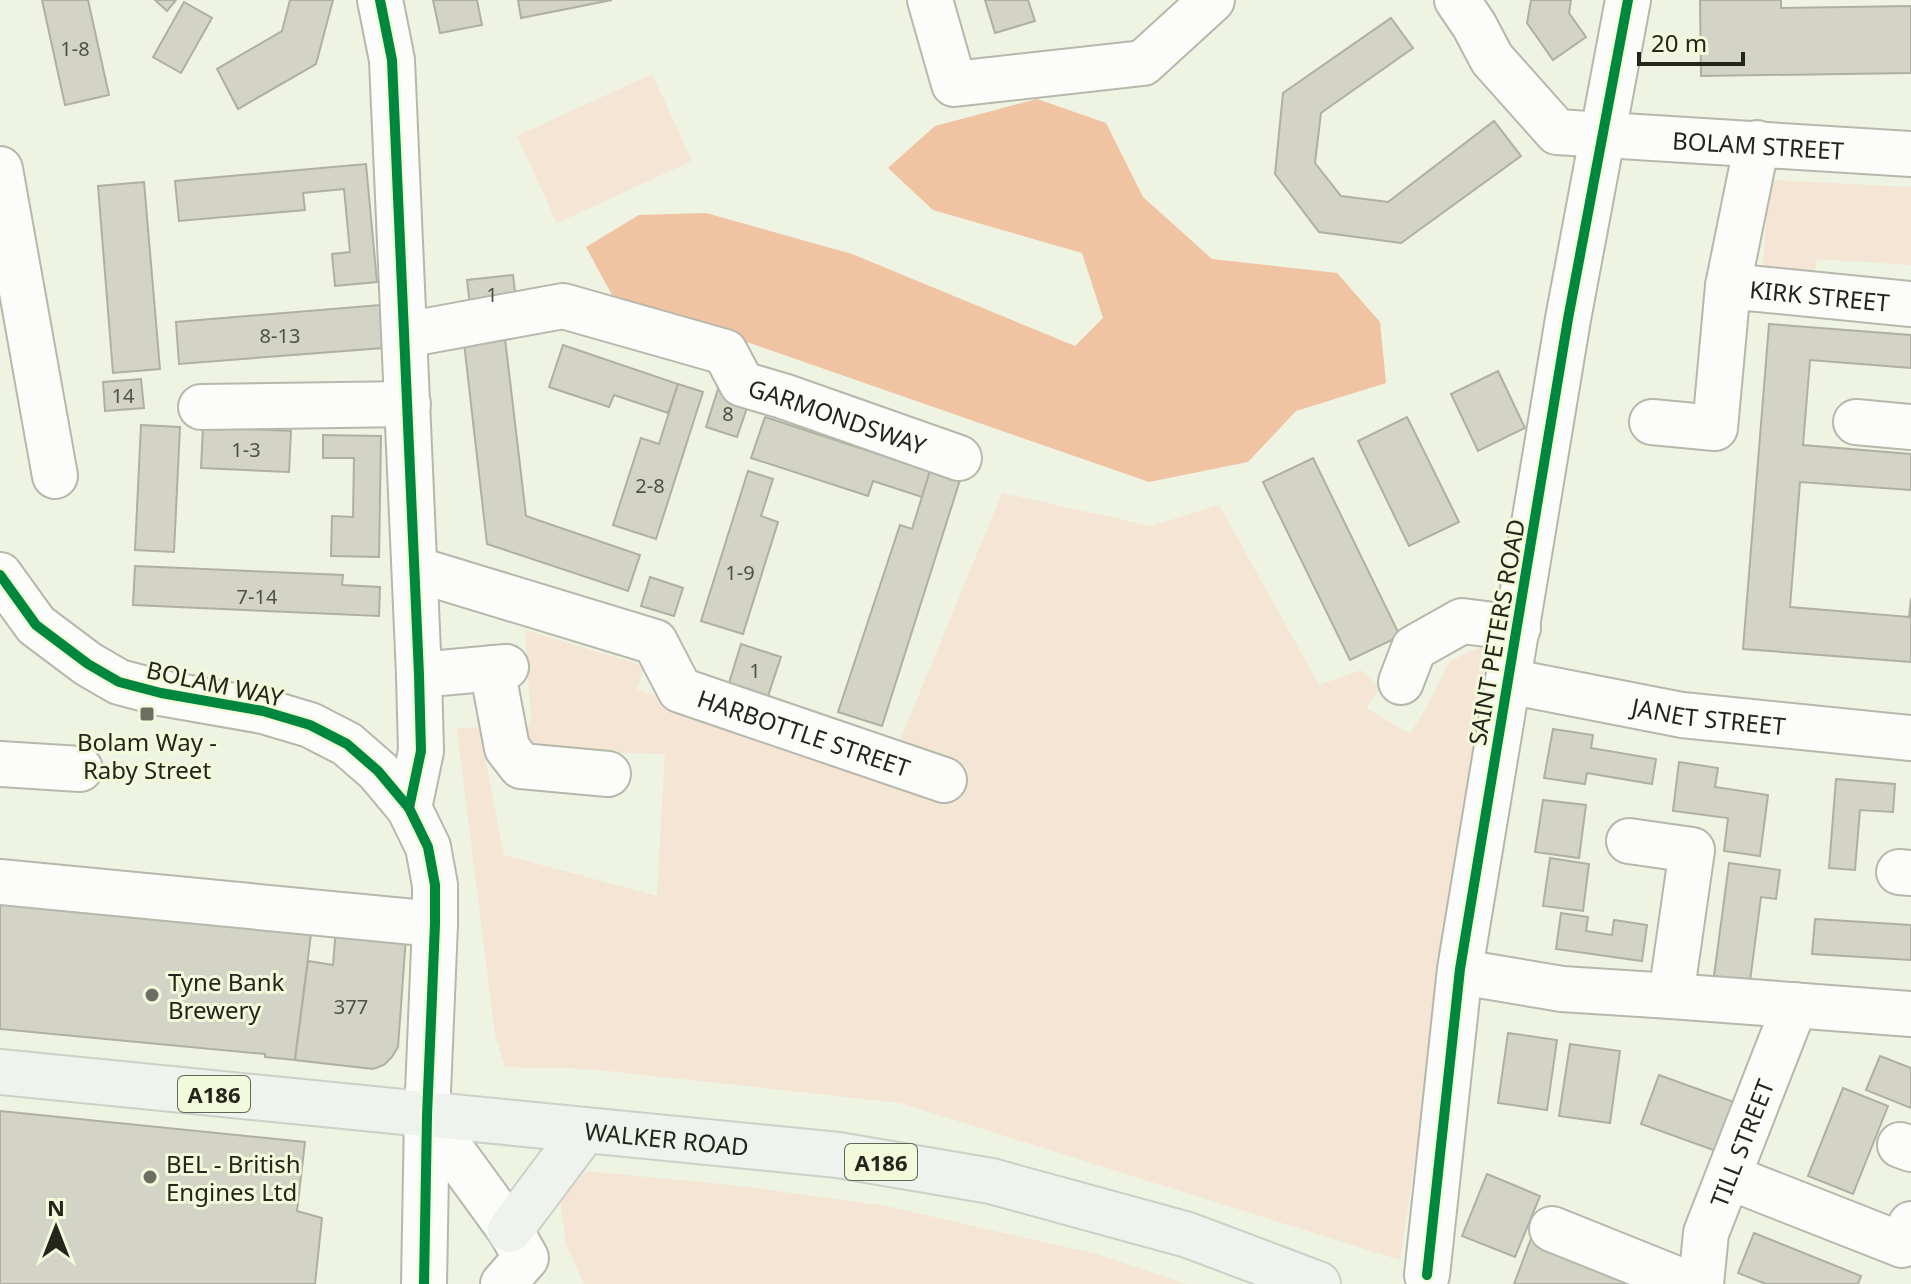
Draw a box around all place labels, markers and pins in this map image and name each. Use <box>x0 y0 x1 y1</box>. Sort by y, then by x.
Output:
marker: Bolam Way - Raby Street <box>138 705 156 723</box>
place label: Bolam Way - Raby Street <box>77 725 217 786</box>
place label: Tyne Bank Brewery <box>168 965 285 1026</box>
marker: Tyne Bank Brewery <box>143 986 161 1004</box>
place label: BEL - British Engines Ltd <box>166 1147 301 1208</box>
marker: BEL - British Engines Ltd <box>141 1168 159 1186</box>

